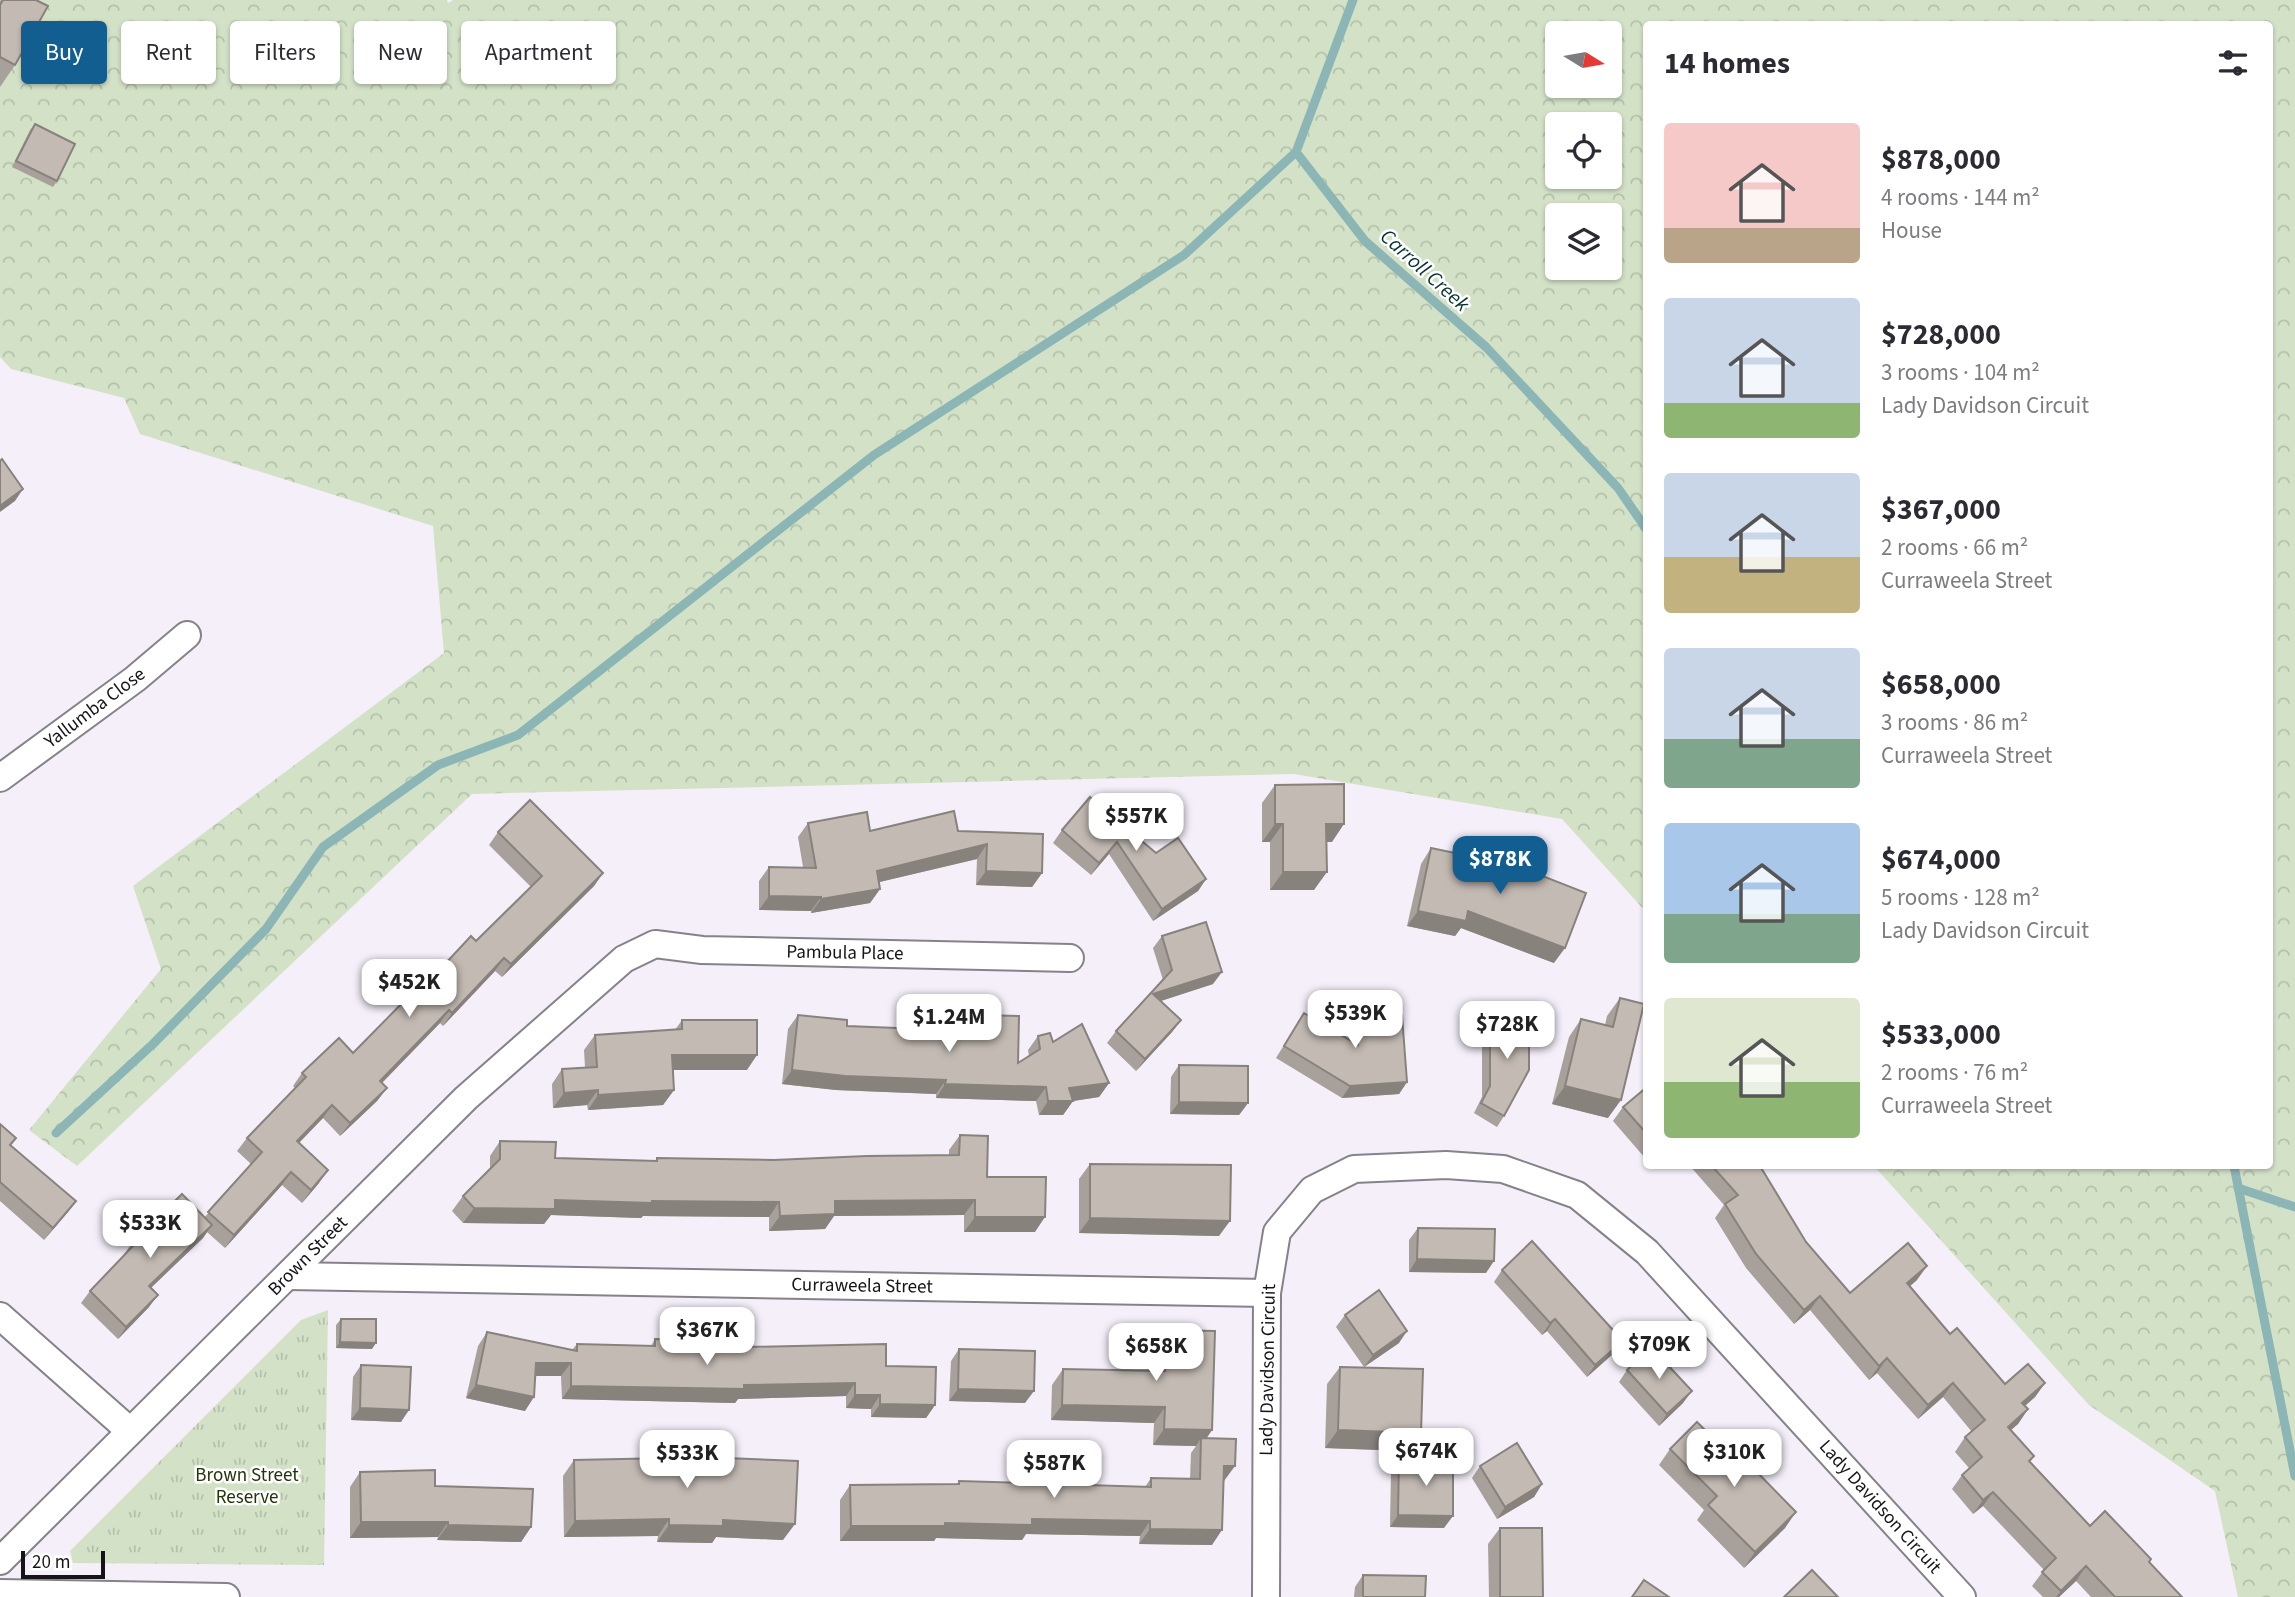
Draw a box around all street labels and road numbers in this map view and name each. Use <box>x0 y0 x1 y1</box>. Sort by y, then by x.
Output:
street label: Yallumba Close <box>38 661 151 756</box>
street label: Pambula Place <box>786 938 904 968</box>
street label: Brown Street <box>262 1210 354 1302</box>
street label: Curraweela Street <box>791 1271 934 1301</box>
street label: Lady Davidson Circuit <box>1253 1283 1283 1456</box>
street label: Lady Davidson Circuit <box>1812 1434 1948 1580</box>

